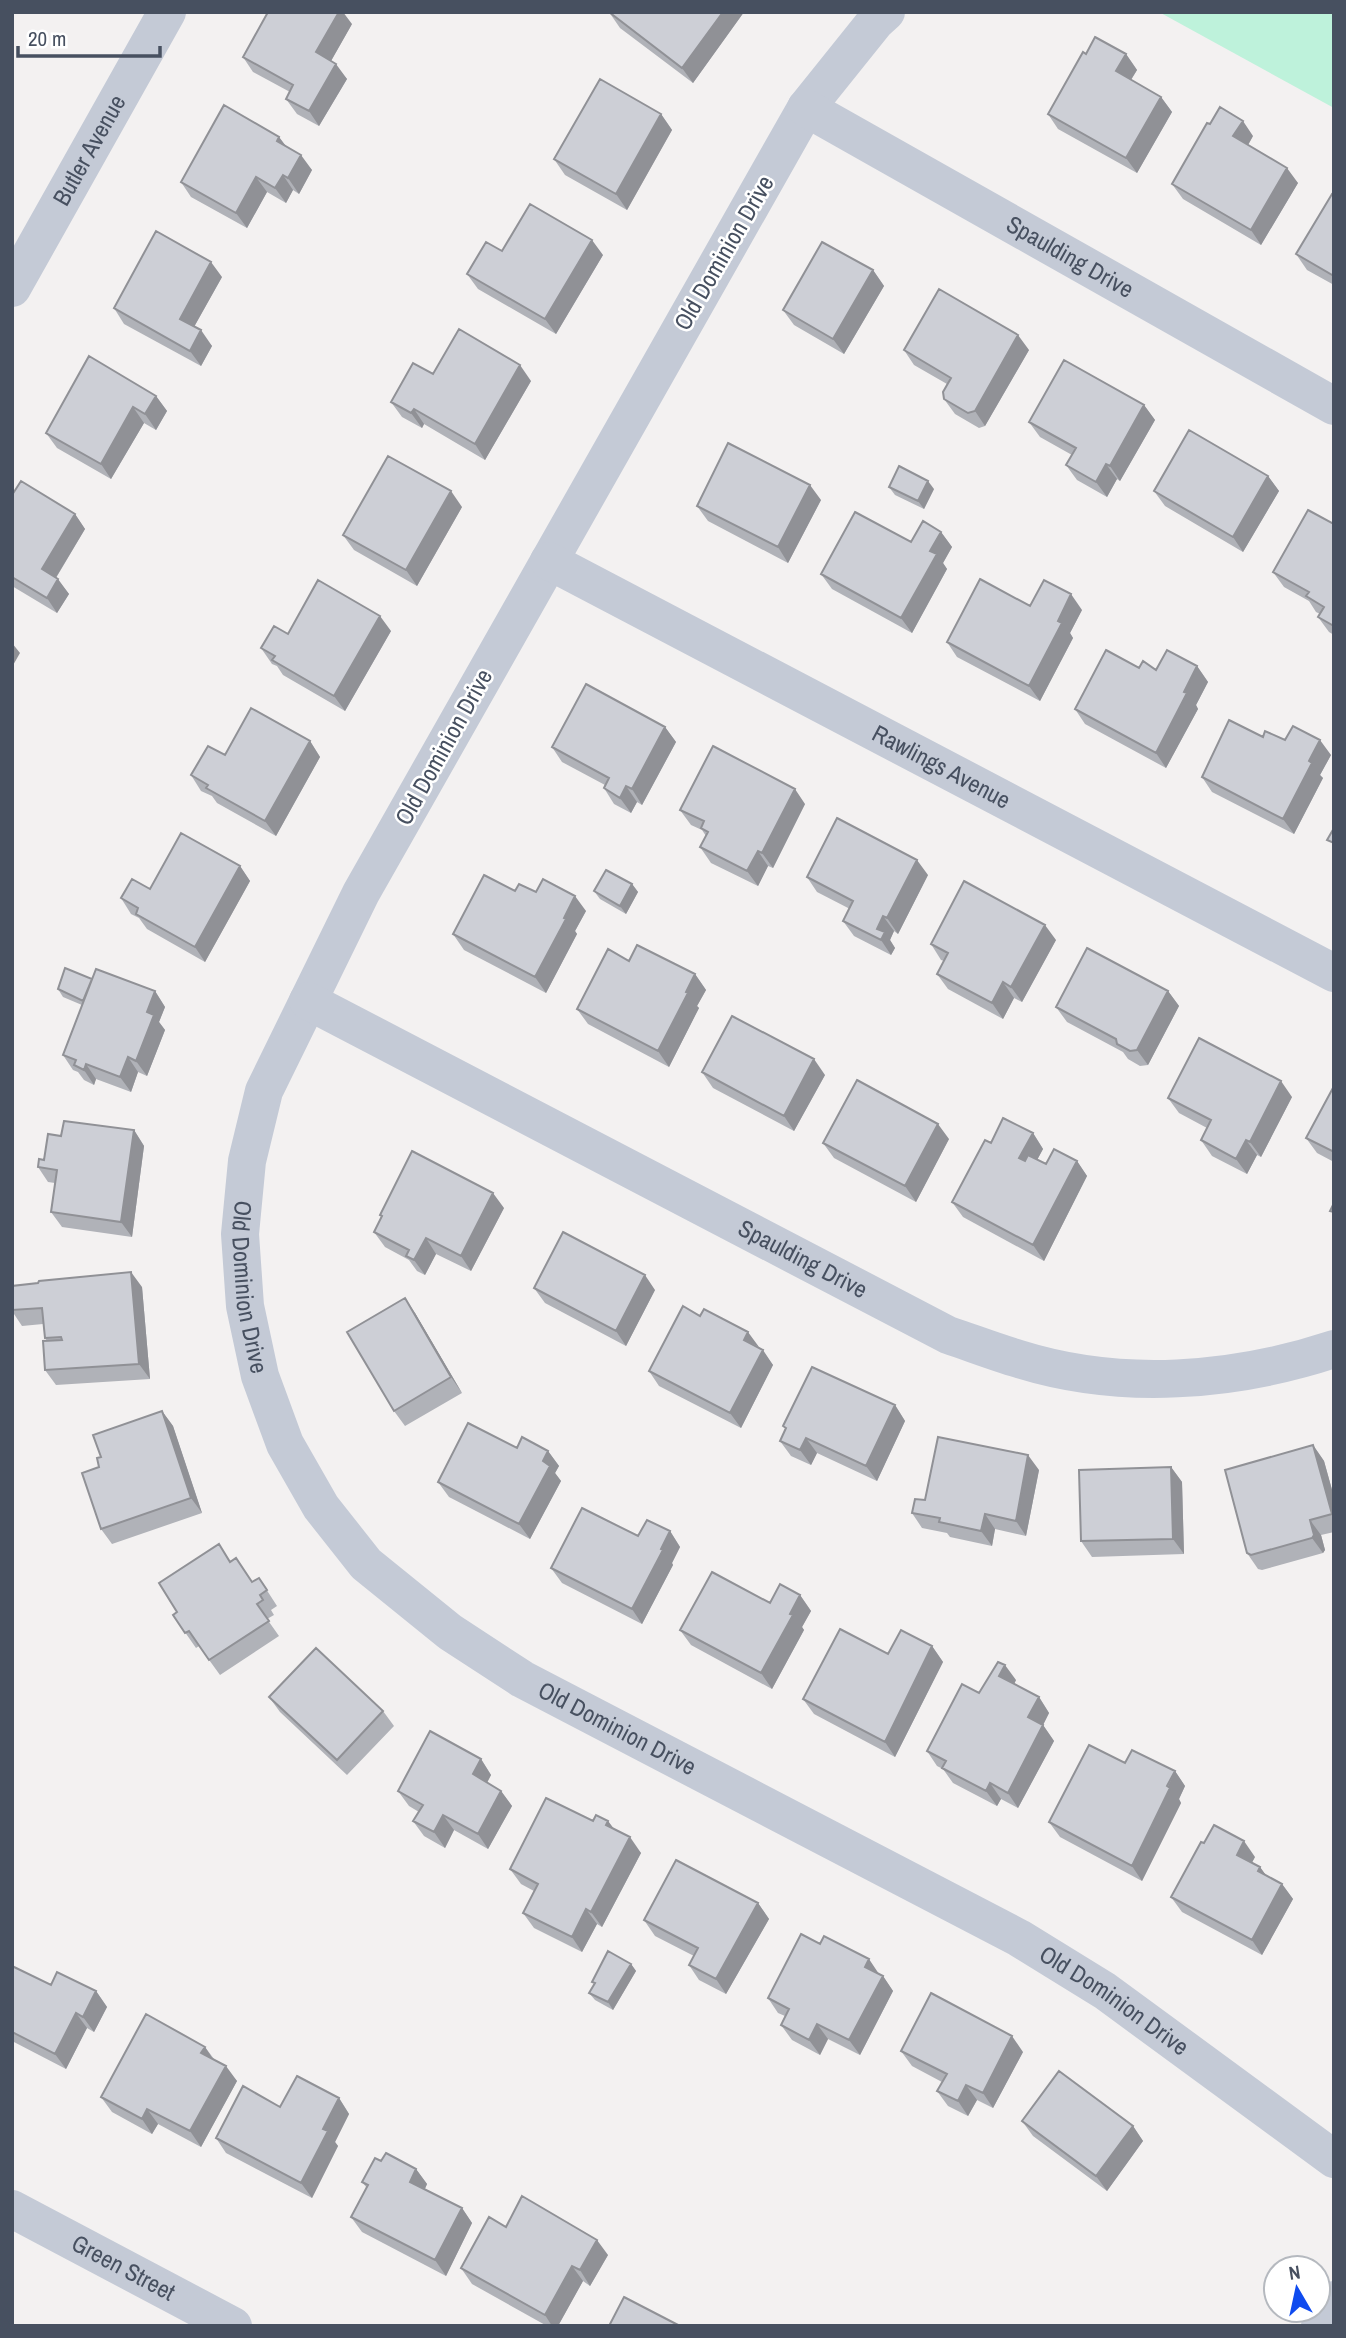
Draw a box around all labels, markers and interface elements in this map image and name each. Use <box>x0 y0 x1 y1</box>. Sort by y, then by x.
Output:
scale bar <box>18 14 159 58</box>
text: 20 m <box>28 24 66 53</box>
street label: Butler Avenue <box>45 89 132 211</box>
street label: Old Dominion Drive <box>666 169 780 336</box>
street label: Spaulding Drive <box>1001 207 1140 305</box>
street label: Old Dominion Drive <box>387 663 499 830</box>
street label: Rawlings Avenue <box>867 717 1016 815</box>
street label: Old Dominion Drive <box>225 1199 276 1376</box>
street label: Spaulding Drive <box>733 1211 873 1305</box>
street label: Old Dominion Drive <box>533 1673 702 1782</box>
street label: Old Dominion Drive <box>1034 1938 1196 2062</box>
street label: Green Street <box>66 2227 182 2308</box>
north arrow <box>1262 2254 1332 2324</box>
text: N <box>1287 2258 1302 2286</box>

